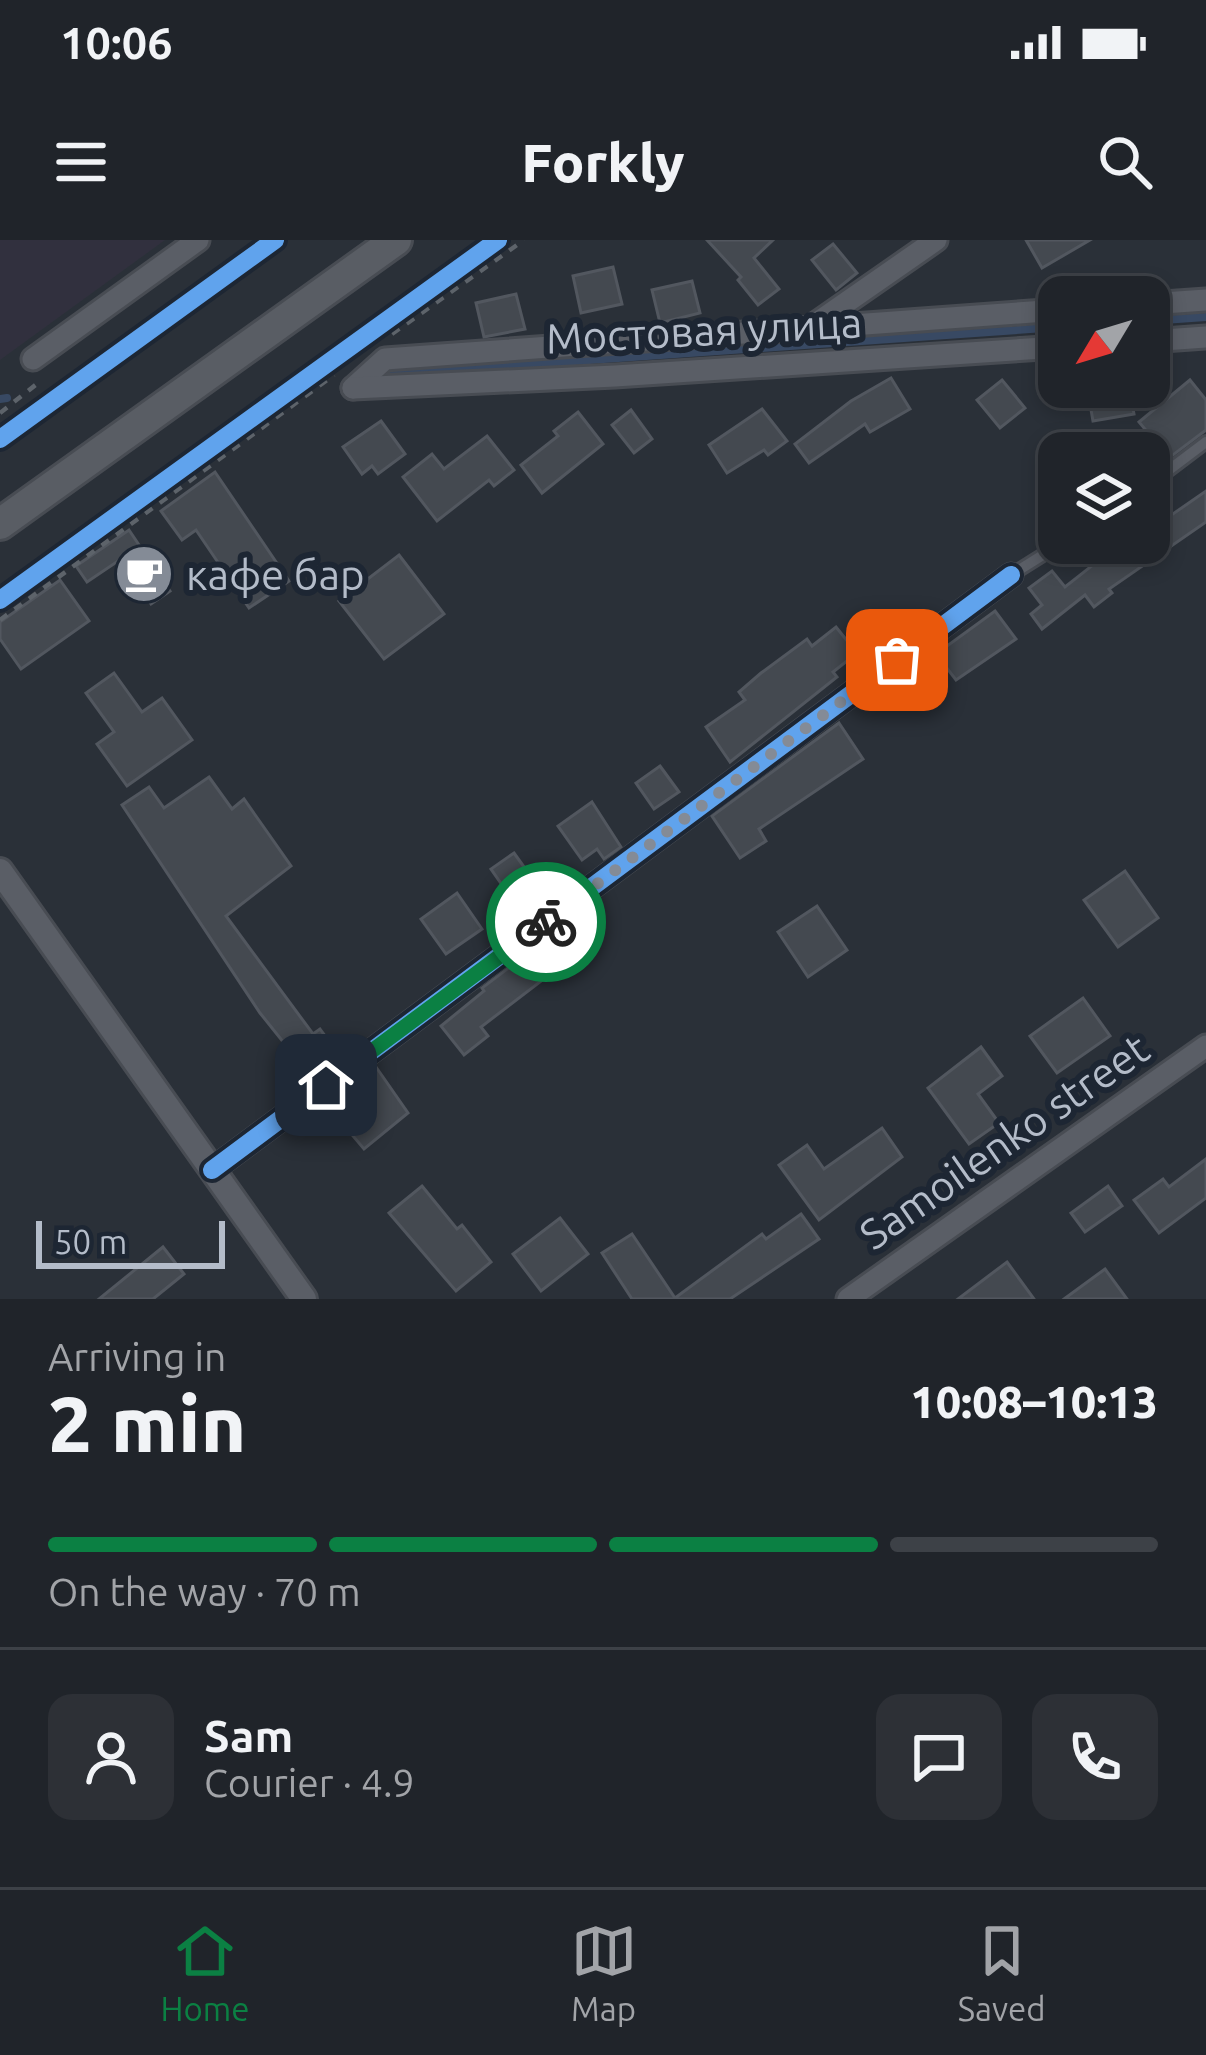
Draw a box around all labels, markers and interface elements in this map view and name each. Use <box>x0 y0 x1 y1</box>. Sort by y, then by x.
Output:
text: 10:06 <box>60 17 173 68</box>
icon: menu <box>48 129 114 195</box>
icon: search <box>1092 129 1158 195</box>
text: Forkly <box>521 132 685 192</box>
north arrow <box>1038 276 1170 408</box>
map controls <box>1038 276 1170 564</box>
street label: Мостовая улица <box>545 298 863 362</box>
button: layers <box>1038 432 1170 564</box>
cafe icon: кафе бар <box>113 543 175 605</box>
place label: кафе бар <box>186 551 365 598</box>
pin <box>846 609 948 711</box>
icon: bag <box>864 627 930 693</box>
courier <box>486 862 606 982</box>
icon: bike <box>513 889 579 955</box>
street label: Samoilenko street <box>851 1024 1157 1258</box>
pin <box>275 1034 377 1136</box>
icon: home <box>293 1052 359 1118</box>
scale bar <box>36 1215 225 1268</box>
text: 50 m <box>54 1223 127 1260</box>
text: Arriving in <box>48 1335 226 1378</box>
text: 10:08–10:13 <box>910 1376 1158 1427</box>
text: 2 min <box>48 1379 246 1467</box>
text: On the way · 70 m <box>48 1570 361 1613</box>
button: person <box>48 1694 174 1820</box>
button: chat <box>876 1694 1002 1820</box>
button: phone <box>1032 1694 1158 1820</box>
text: Sam <box>204 1710 293 1761</box>
text: Courier · 4.9 <box>204 1761 415 1804</box>
tab: Home <box>161 1918 250 2027</box>
tab: Map <box>571 1918 637 2027</box>
tab: Saved <box>958 1918 1045 2027</box>

